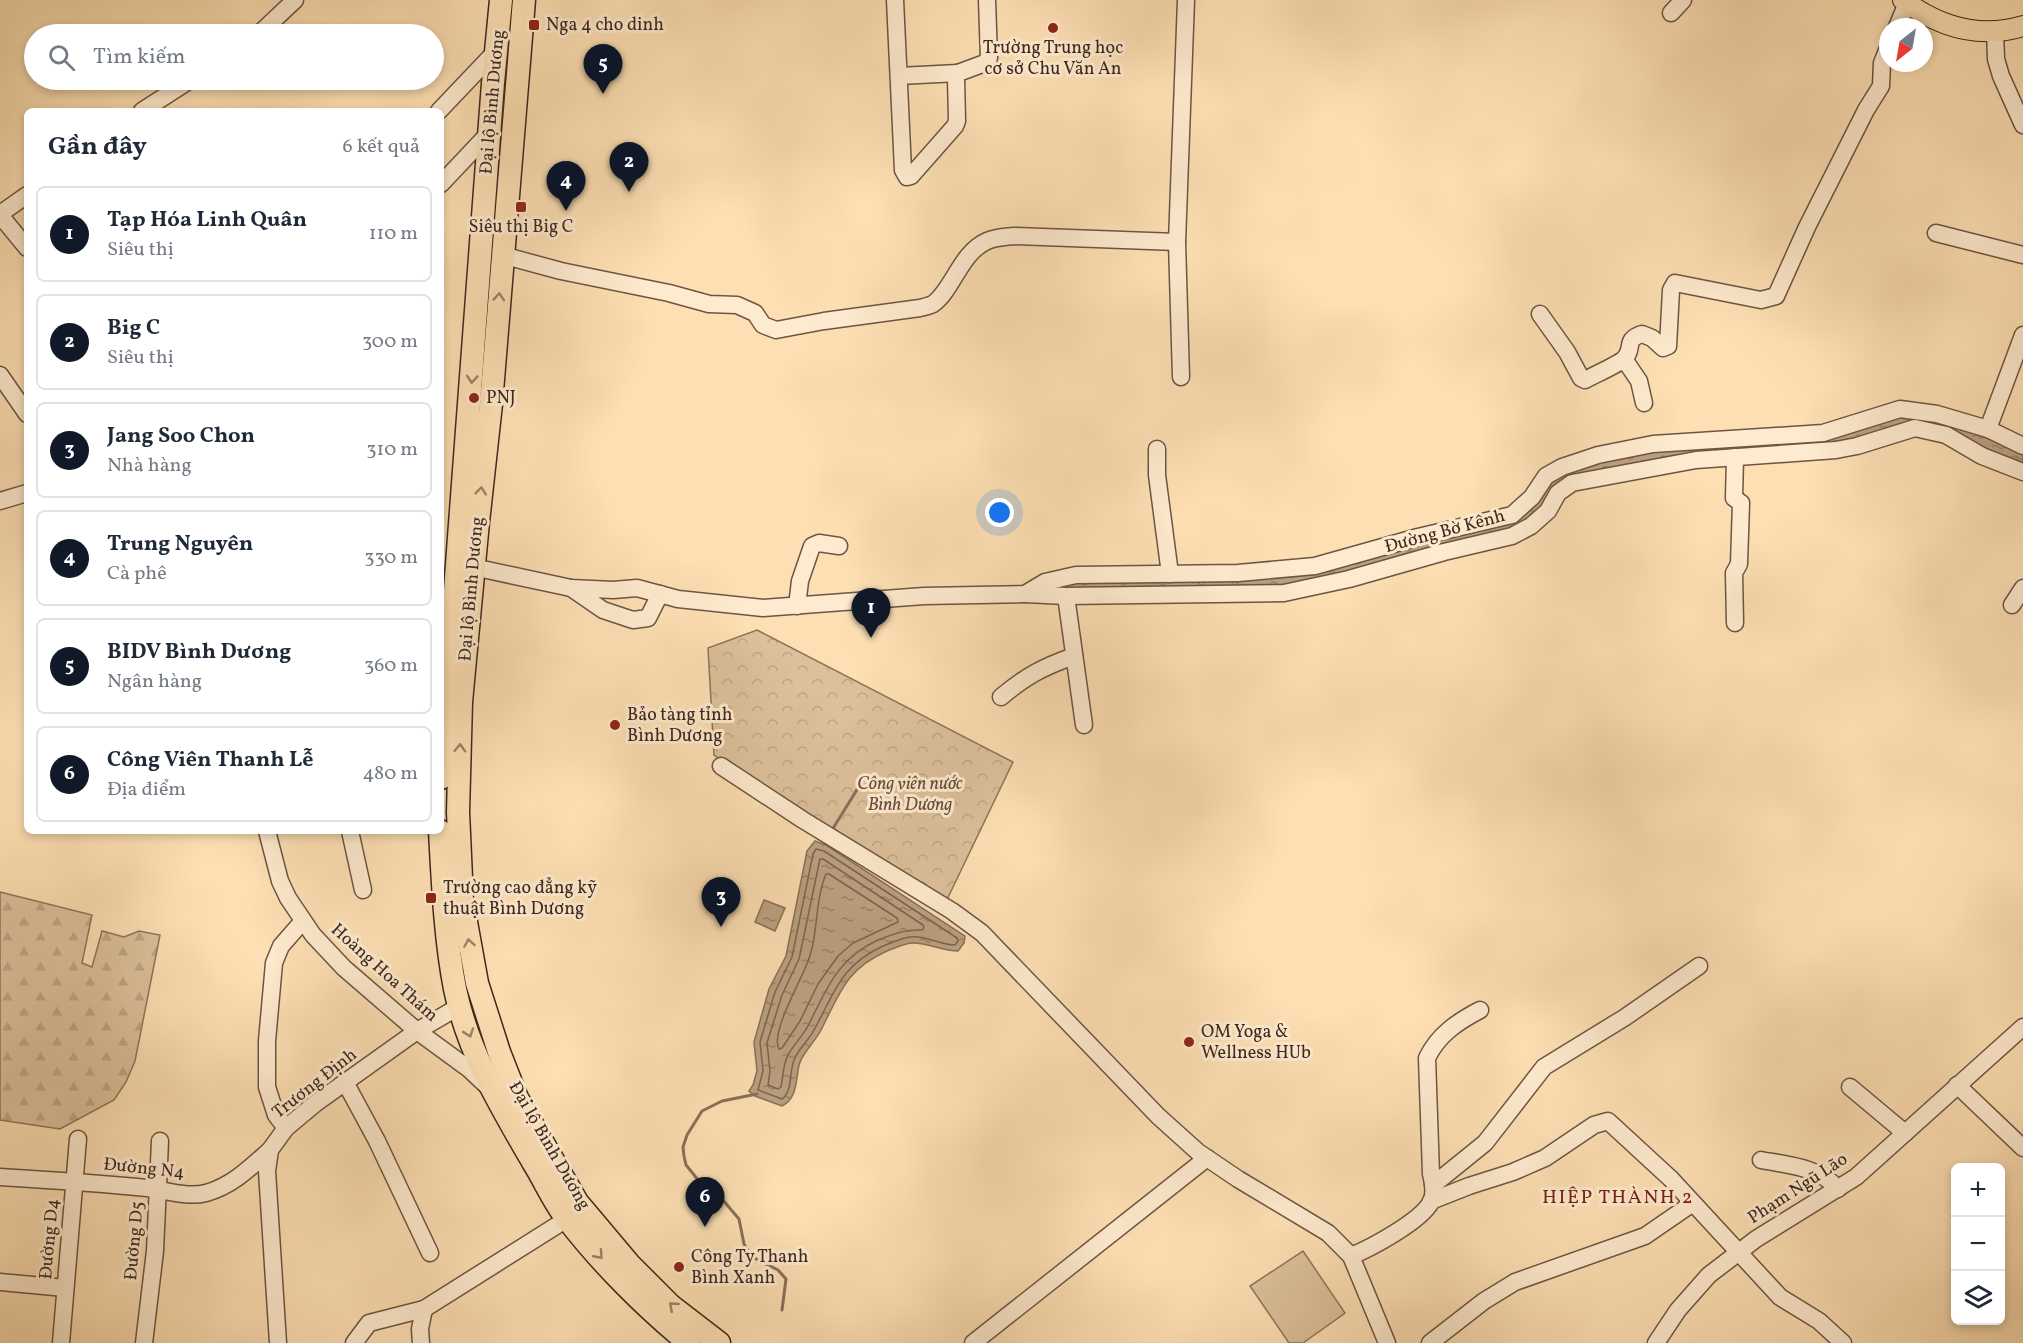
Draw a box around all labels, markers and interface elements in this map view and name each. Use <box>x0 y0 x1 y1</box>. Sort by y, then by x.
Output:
place label: Nga 4 cho dinh <box>546 13 664 38</box>
marker: Nga 4 cho dinh <box>527 18 541 32</box>
north arrow <box>1879 18 1933 72</box>
marker: Trường Trung học cơ sở Chu Văn An <box>1046 21 1060 35</box>
search box <box>24 24 444 90</box>
street label: Đại lộ Bình Dương <box>474 29 512 175</box>
place label: Trường Trung học cơ sở Chu Văn An <box>983 36 1123 82</box>
icon: search <box>45 41 78 74</box>
text: Tìm kiếm <box>93 42 186 73</box>
pin: 5 <box>584 44 622 94</box>
text: Gần đây <box>48 129 147 165</box>
text: 6 kết quả <box>343 133 420 161</box>
pin: 2 <box>610 142 648 192</box>
pin: 4 <box>546 162 586 211</box>
marker: Siêu thị Big C <box>514 200 528 214</box>
text: Tạp Hóa Linh Quân <box>107 205 307 236</box>
place label: Siêu thị Big C <box>469 215 573 240</box>
text: 1 <box>65 220 74 248</box>
text: 110 m <box>369 220 418 248</box>
text: Siêu thị <box>107 236 174 264</box>
one-way arrow <box>492 293 505 302</box>
text: Big C <box>107 313 160 344</box>
text: 2 <box>64 328 75 356</box>
text: 300 m <box>362 328 418 356</box>
text: Siêu thị <box>107 344 174 372</box>
one-way arrow <box>466 374 479 384</box>
place label: PNJ <box>486 386 516 411</box>
marker: PNJ <box>467 391 481 405</box>
text: Jang Soo Chon <box>107 421 255 452</box>
text: 3 <box>64 436 75 464</box>
text: 310 m <box>366 436 418 464</box>
text: Nhà hàng <box>107 452 192 480</box>
one-way arrow <box>474 487 487 496</box>
your location <box>985 498 1014 527</box>
street label: Đường Bờ Kênh <box>1382 504 1508 560</box>
street label: Đại lộ Bình Dương <box>453 516 491 662</box>
text: Trung Nguyên <box>107 529 253 560</box>
text: 4 <box>63 544 76 572</box>
text: 330 m <box>364 544 418 572</box>
text: Cà phê <box>107 560 167 588</box>
pin: 1 <box>852 588 890 638</box>
text: BIDV Bình Dương <box>107 637 291 668</box>
text: 5 <box>65 652 74 680</box>
text: 360 m <box>364 652 418 680</box>
text: Ngân hàng <box>107 668 202 696</box>
place label: Bảo tàng tỉnh Bình Dương <box>627 703 733 749</box>
marker: Bảo tàng tỉnh Bình Dương <box>608 718 622 732</box>
one-way arrow <box>453 744 466 753</box>
text: Công Viên Thanh Lễ <box>107 745 314 776</box>
text: 6 <box>64 760 75 788</box>
text: 480 m <box>363 760 418 788</box>
park label: Công viên nước Bình Dương <box>857 772 963 818</box>
text: Địa điểm <box>107 776 186 804</box>
place label: Trường cao đẳng kỹ thuật Bình Dương <box>443 876 597 922</box>
pin: 3 <box>702 878 740 927</box>
marker: Trường cao đẳng kỹ thuật Bình Dương <box>424 891 438 905</box>
street label: Hoàng Hoa Thám <box>325 918 443 1028</box>
one-way arrow <box>463 938 476 948</box>
place label: OM Yoga & Wellness HUb <box>1201 1020 1311 1066</box>
one-way arrow <box>462 1028 475 1038</box>
marker: OM Yoga & Wellness HUb <box>1182 1035 1196 1049</box>
street label: Trương Định <box>267 1043 363 1125</box>
street label: Đại lộ Bình Dương <box>502 1077 596 1215</box>
street label: Phạm Ngũ Lão <box>1743 1147 1853 1231</box>
street label: Đường N4 <box>102 1152 186 1186</box>
map controls <box>1951 1163 2005 1325</box>
button: + <box>1951 1163 2005 1217</box>
pin: 6 <box>686 1178 724 1227</box>
district label: HIỆP THÀNH 2 <box>1542 1184 1694 1212</box>
street label: Đường D4 <box>34 1197 66 1281</box>
street label: Đường D5 <box>119 1200 151 1282</box>
button: − <box>1951 1217 2005 1271</box>
place label: Công Ty Thanh Bình Xanh <box>691 1245 809 1291</box>
one-way arrow <box>592 1248 603 1259</box>
marker: Công Ty Thanh Bình Xanh <box>672 1260 686 1274</box>
button: layers <box>1951 1271 2005 1325</box>
one-way arrow <box>669 1302 680 1313</box>

